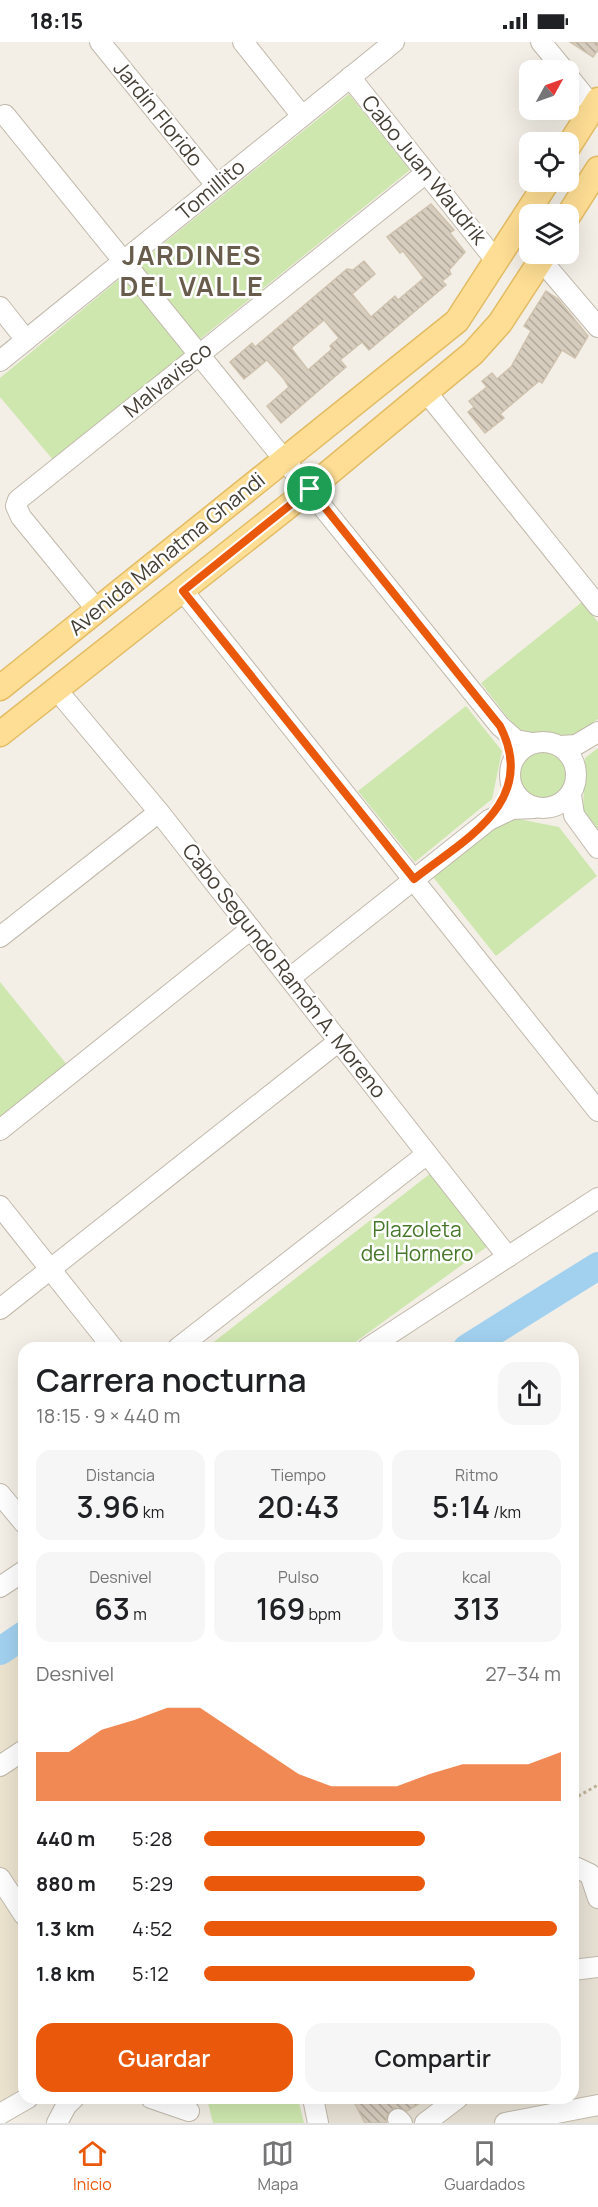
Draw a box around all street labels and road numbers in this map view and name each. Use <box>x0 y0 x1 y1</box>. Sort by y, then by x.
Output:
street label: Jardín Florido <box>108 55 210 172</box>
street label: Cabo Juan Waudrik <box>356 89 494 250</box>
street label: Tomillito <box>170 152 250 226</box>
street label: Malvavisco <box>117 335 217 423</box>
street label: Avenida Mahatma Ghandi <box>63 465 270 641</box>
street label: Cabo Segundo Ramón A. Moreno <box>176 837 393 1104</box>

